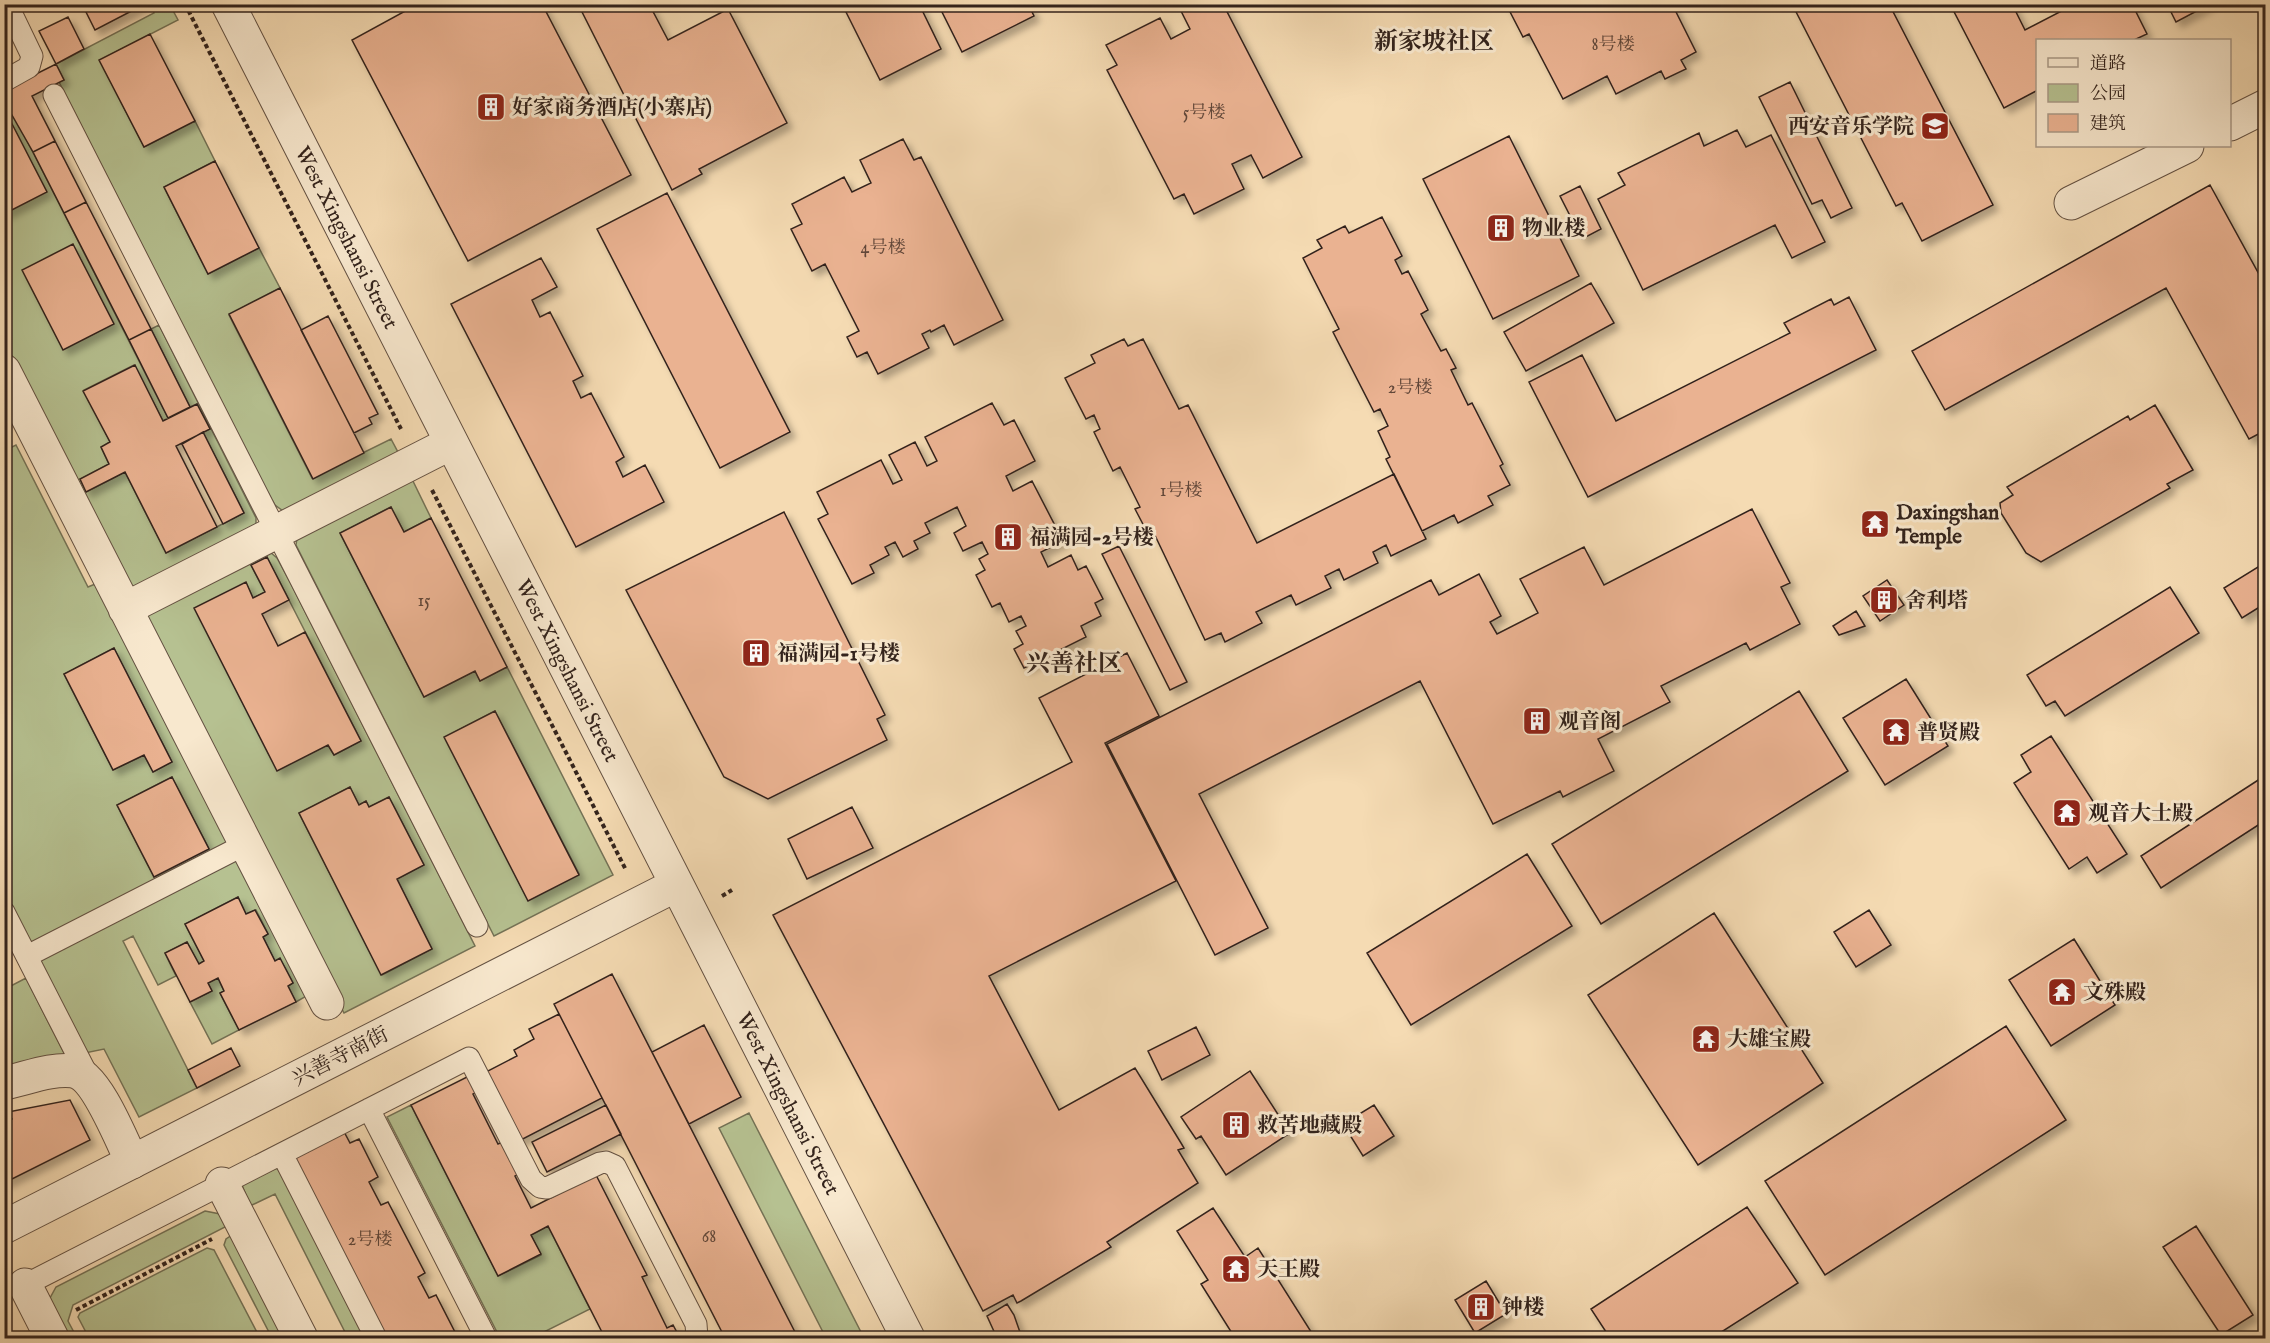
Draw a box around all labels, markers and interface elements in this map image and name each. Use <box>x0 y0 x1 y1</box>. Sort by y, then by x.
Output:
district label: 新家坡社区 <box>1374 27 1494 58</box>
house number: 8号楼 <box>1591 34 1635 57</box>
legend <box>2036 39 2231 147</box>
text: 道路 <box>2090 53 2126 76</box>
text: 公园 <box>2090 83 2126 106</box>
building icon: 好家商务酒店(小寨店) <box>475 91 507 123</box>
place label: 好家商务酒店(小寨店) <box>512 95 712 122</box>
house number: 5号楼 <box>1183 102 1225 125</box>
school or university icon: 西安音乐学院 <box>1919 110 1951 142</box>
text: 建筑 <box>2090 113 2126 136</box>
place label: 西安音乐学院 <box>1788 114 1914 141</box>
street label: West Xingshansi Street <box>288 142 403 334</box>
building icon: 物业楼 <box>1485 212 1517 244</box>
place label: 物业楼 <box>1522 216 1585 243</box>
house number: 4号楼 <box>861 237 905 260</box>
house number: 2号楼 <box>1388 377 1432 400</box>
house number: 1号楼 <box>1160 480 1202 503</box>
place label: Daxingshan Temple <box>1895 500 1999 551</box>
temple icon: Daxingshan Temple <box>1859 508 1891 540</box>
building icon: 福满园-2号楼 <box>992 521 1024 553</box>
place label: 福满园-2号楼 <box>1029 525 1154 552</box>
street label: West Xingshansi Street <box>509 575 624 767</box>
building icon: 舍利塔 <box>1868 584 1900 616</box>
place label: 舍利塔 <box>1905 588 1968 615</box>
house number: 15 <box>417 590 431 613</box>
building icon: 福满园-1号楼 <box>740 637 772 669</box>
place label: 福满园-1号楼 <box>777 641 900 668</box>
district label: 兴善社区 <box>1026 649 1122 680</box>
building icon: 观音阁 <box>1521 705 1553 737</box>
place label: 观音阁 <box>1558 709 1621 736</box>
temple icon: 普贤殿 <box>1880 716 1912 748</box>
place label: 普贤殿 <box>1917 720 1980 747</box>
temple icon: 观音大士殿 <box>2051 797 2083 829</box>
place label: 观音大士殿 <box>2088 801 2193 828</box>
temple icon: 文殊殿 <box>2046 976 2078 1008</box>
place label: 文殊殿 <box>2083 980 2146 1007</box>
street label: West Xingshansi Street <box>729 1008 845 1200</box>
street label: 兴善寺南街 <box>288 1021 394 1093</box>
temple icon: 大雄宝殿 <box>1690 1023 1722 1055</box>
place label: 大雄宝殿 <box>1727 1027 1811 1054</box>
building icon: 救苦地藏殿 <box>1220 1109 1252 1141</box>
place label: 救苦地藏殿 <box>1257 1113 1362 1140</box>
house number: 68 <box>702 1226 716 1249</box>
house number: 2号楼 <box>348 1229 392 1252</box>
temple icon: 天王殿 <box>1220 1253 1252 1285</box>
place label: 天王殿 <box>1257 1257 1320 1284</box>
building icon: 钟楼 <box>1465 1291 1497 1323</box>
place label: 钟楼 <box>1502 1295 1544 1322</box>

